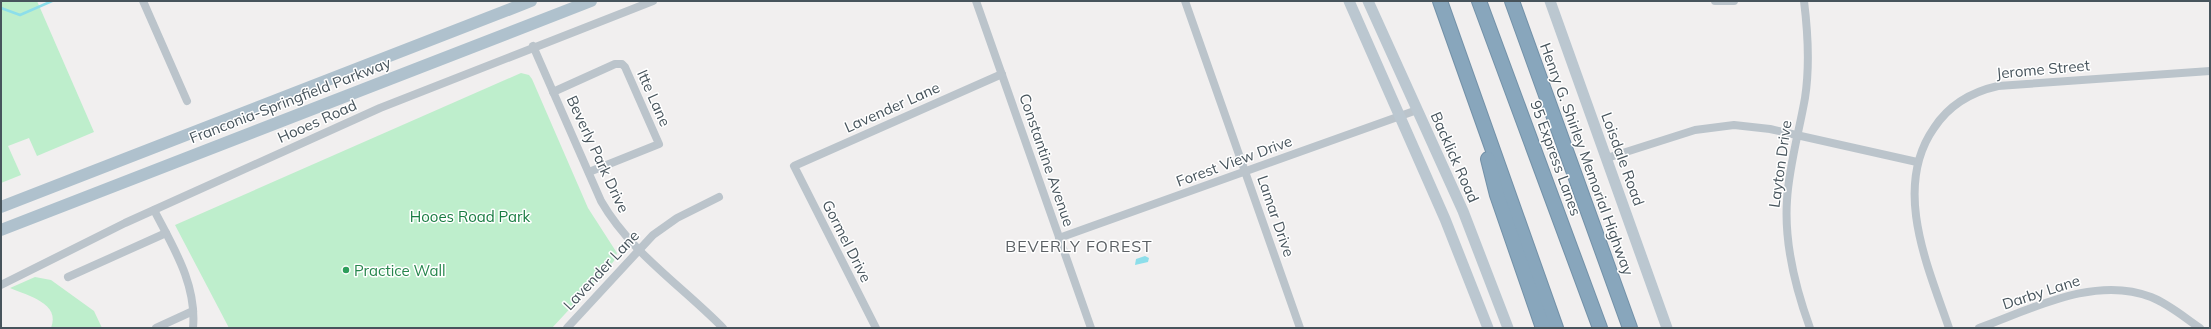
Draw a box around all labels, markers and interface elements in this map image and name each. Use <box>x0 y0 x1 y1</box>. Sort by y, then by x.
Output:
street label: Henry G. Shirley Memorial Highway <box>1536 40 1638 278</box>
street label: Franconia-Springfield Parkway <box>187 53 393 147</box>
street label: Jerome Street <box>1995 55 2091 83</box>
street label: Itte Lane <box>633 67 675 129</box>
street label: Lavender Lane <box>841 77 943 137</box>
street label: Constantine Avenue <box>1015 91 1079 229</box>
street label: Beverly Park Drive <box>563 92 633 216</box>
street label: Hooes Road <box>274 95 360 147</box>
street label: 95 Express Lanes <box>1526 98 1586 218</box>
street label: Backlick Road <box>1427 109 1483 205</box>
street label: Loisdale Road <box>1597 110 1649 208</box>
street label: Layton Drive <box>1764 119 1796 209</box>
street label: Forest View Drive <box>1173 131 1295 191</box>
street label: Lamar Drive <box>1253 173 1299 259</box>
street label: Gormel Drive <box>818 197 876 285</box>
park label: Hooes Road Park <box>410 207 530 226</box>
street label: Lavender Lane <box>559 226 643 314</box>
district label: BEVERLY FOREST <box>1005 236 1153 256</box>
place label: Practice Wall <box>354 261 446 280</box>
marker: Practice Wall <box>341 265 351 275</box>
street label: Darby Lane <box>2000 271 2082 313</box>

